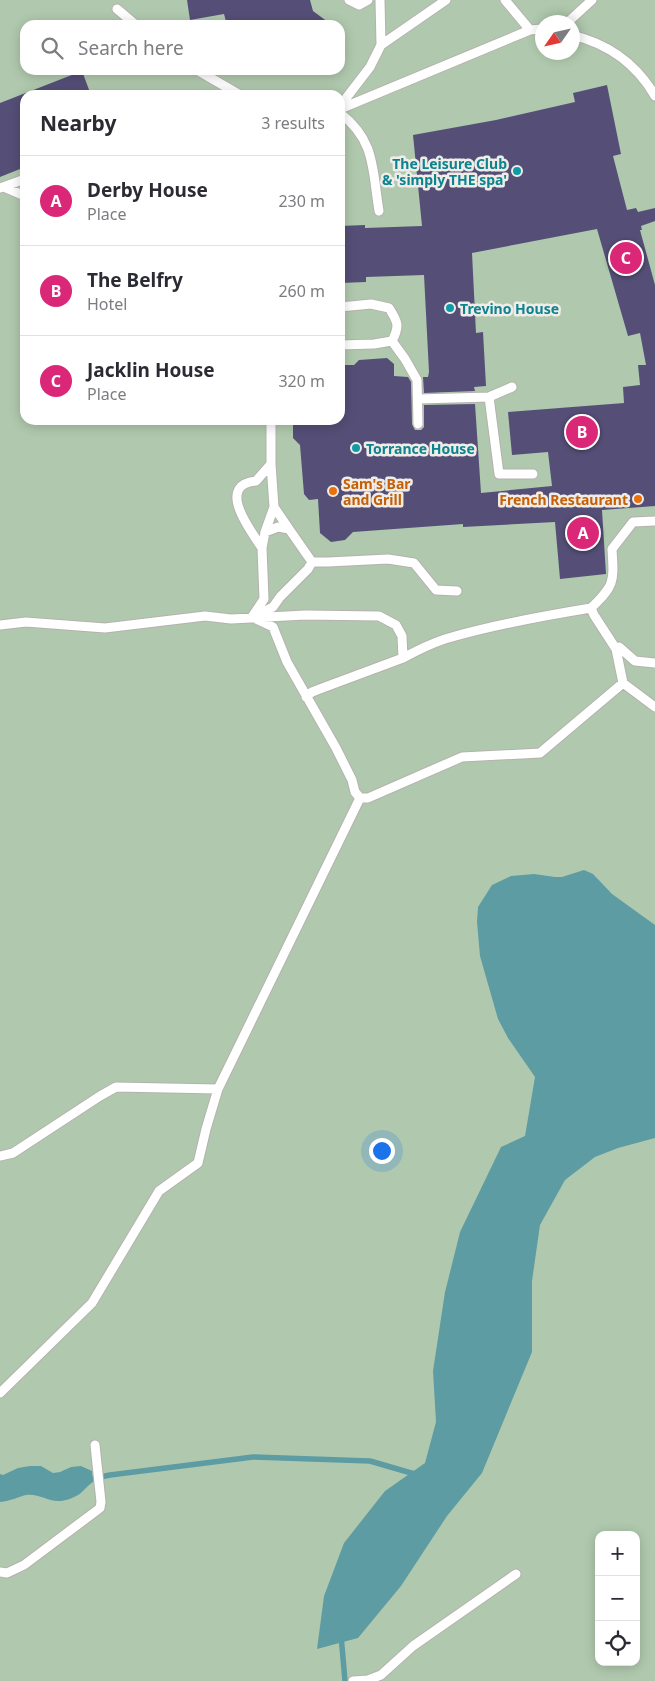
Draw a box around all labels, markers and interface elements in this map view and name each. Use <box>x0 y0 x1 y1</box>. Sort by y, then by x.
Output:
north arrow <box>535 15 580 60</box>
search box <box>20 20 345 75</box>
icon: search <box>38 34 66 62</box>
text: Search here <box>78 35 184 61</box>
text: Nearby <box>40 109 116 137</box>
text: 3 results <box>261 112 325 134</box>
place label: The Leisure Club & 'simply THE spa' <box>382 154 507 189</box>
marker: The Leisure Club & 'simply THE spa' <box>511 165 523 177</box>
text: Derby House <box>87 177 208 203</box>
text: A <box>50 190 62 212</box>
text: 230 m <box>278 190 325 212</box>
text: Place <box>87 203 127 225</box>
pin: C <box>610 239 642 277</box>
text: The Belfry <box>87 267 183 293</box>
text: B <box>51 280 61 302</box>
text: 260 m <box>278 280 325 302</box>
text: Hotel <box>87 293 127 315</box>
place label: Trevino House <box>460 299 559 318</box>
marker: Trevino House <box>444 302 456 314</box>
text: Jacklin House <box>87 357 215 383</box>
text: C <box>51 370 61 392</box>
text: 320 m <box>278 370 325 392</box>
text: Place <box>87 383 127 405</box>
pin: B <box>566 413 598 451</box>
place label: Torrance House <box>366 439 475 458</box>
marker: Torrance House <box>350 442 362 454</box>
place label: Sam's Bar and Grill <box>343 474 411 509</box>
marker: Sam's Bar and Grill <box>327 485 339 497</box>
place label: French Restaurant <box>499 490 628 509</box>
marker: French Restaurant <box>632 493 644 505</box>
pin: A <box>567 514 599 552</box>
your location <box>369 1138 395 1164</box>
map controls <box>595 1531 640 1666</box>
button: + <box>595 1531 640 1576</box>
button: − <box>595 1576 640 1621</box>
button: locate <box>595 1621 640 1666</box>

